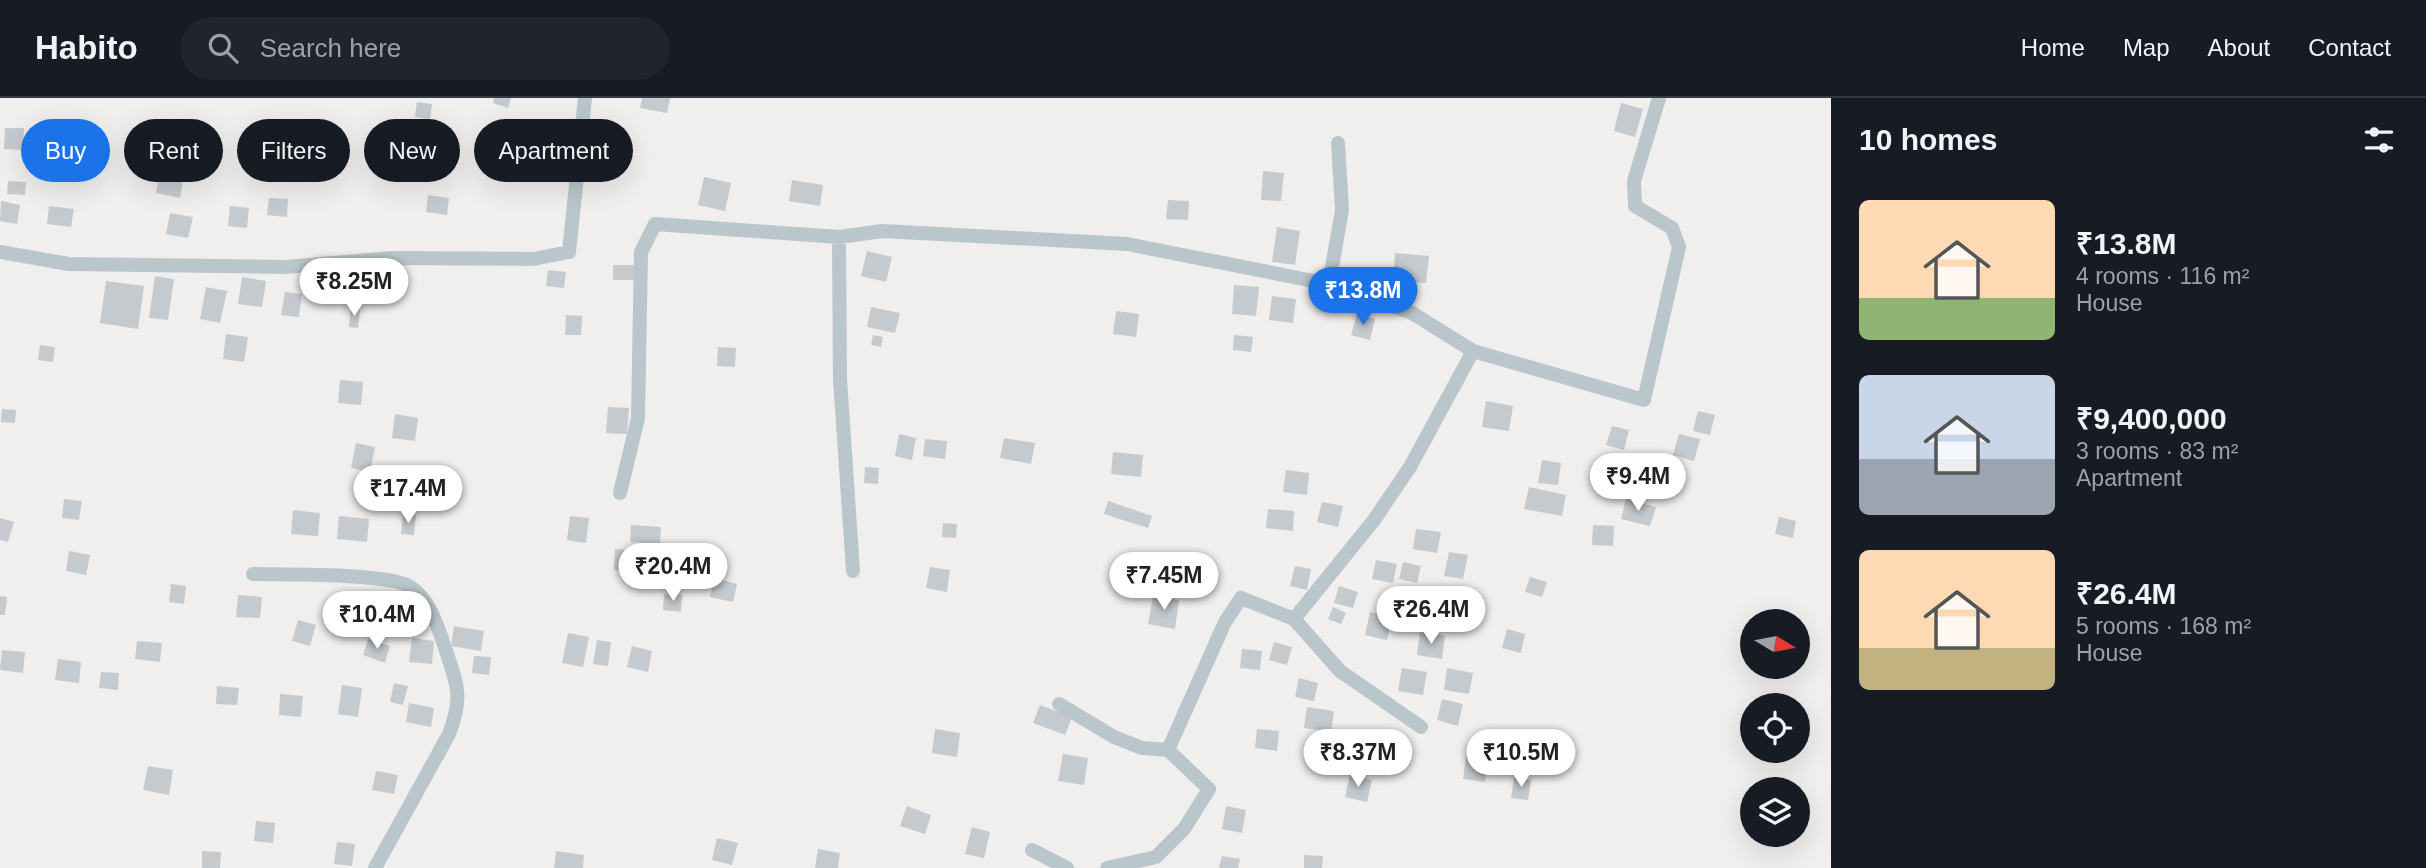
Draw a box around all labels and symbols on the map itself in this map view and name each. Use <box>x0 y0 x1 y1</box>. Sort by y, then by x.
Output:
pin: ₹8.25M <box>297 258 411 318</box>
pin: ₹13.8M <box>1306 268 1420 327</box>
pin: ₹9.4M <box>1589 454 1687 513</box>
pin: ₹17.4M <box>351 466 465 525</box>
pin: ₹20.4M <box>616 544 730 603</box>
pin: ₹7.45M <box>1107 552 1221 612</box>
pin: ₹26.4M <box>1374 587 1488 646</box>
pin: ₹10.4M <box>320 592 434 651</box>
north arrow <box>1740 609 1810 679</box>
pin: ₹8.37M <box>1301 730 1415 789</box>
pin: ₹10.5M <box>1464 730 1578 789</box>

